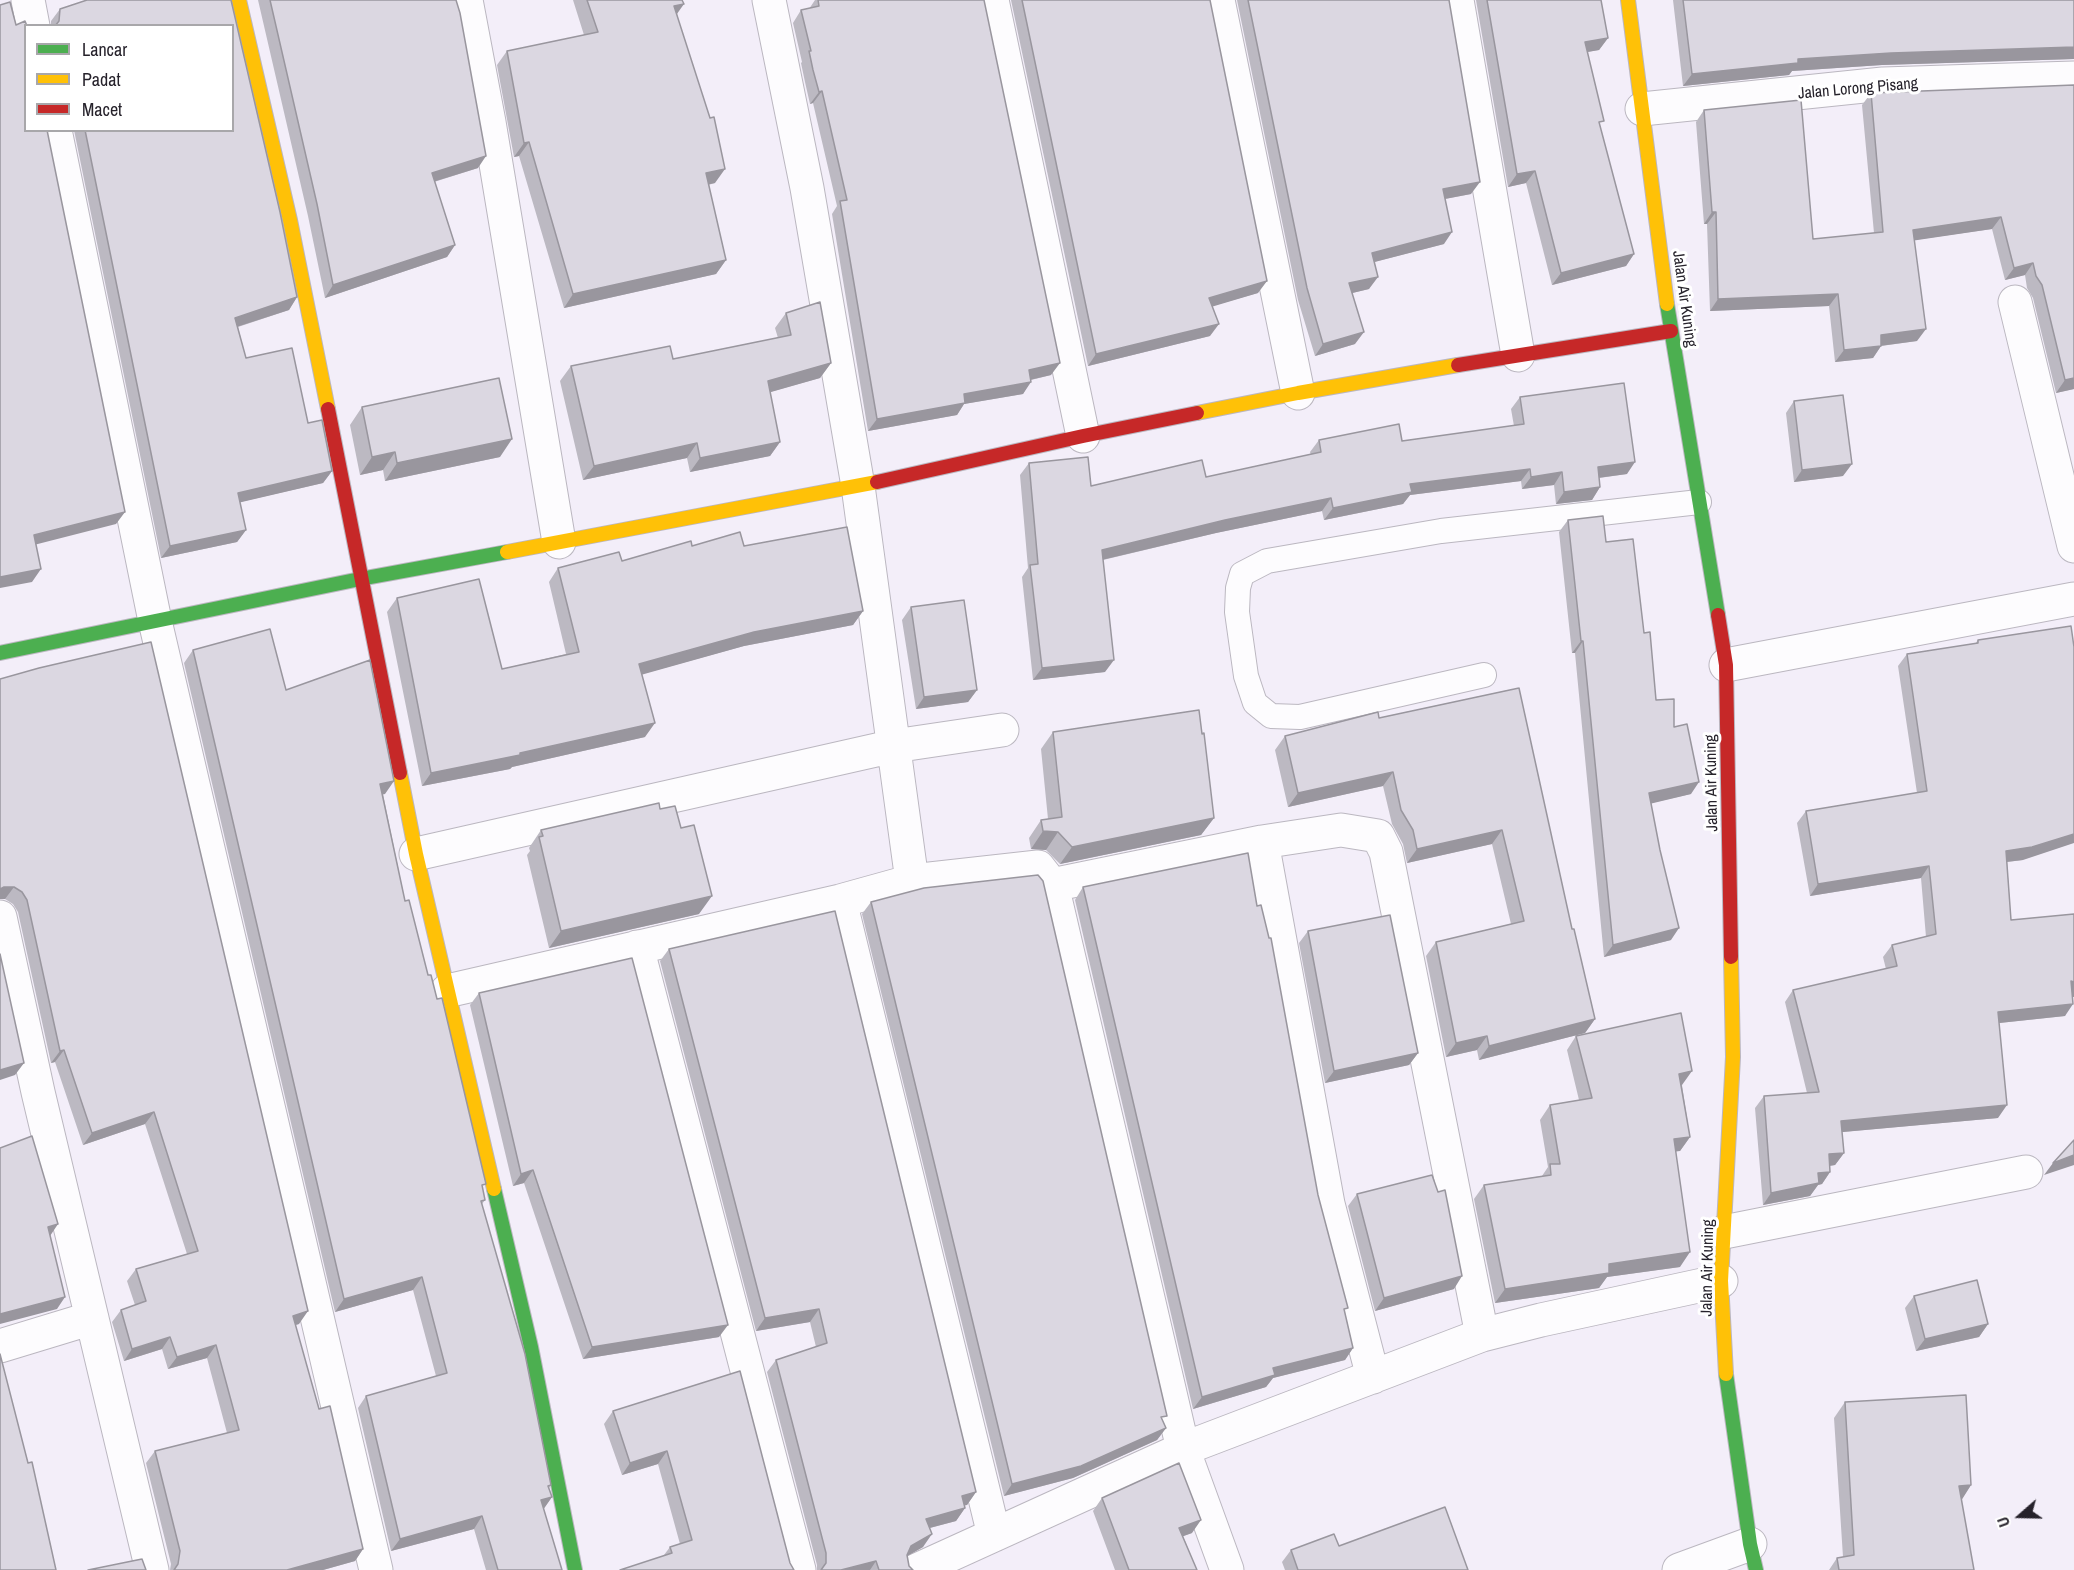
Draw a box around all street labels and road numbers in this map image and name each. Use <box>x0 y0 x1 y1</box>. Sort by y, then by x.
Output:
street label: Jalan Lorong Pisang <box>1797 74 1919 104</box>
street label: Jalan Air Kuning <box>1668 250 1700 348</box>
street label: Jalan Air Kuning <box>1702 734 1722 832</box>
street label: Jalan Air Kuning <box>1698 1219 1718 1317</box>

